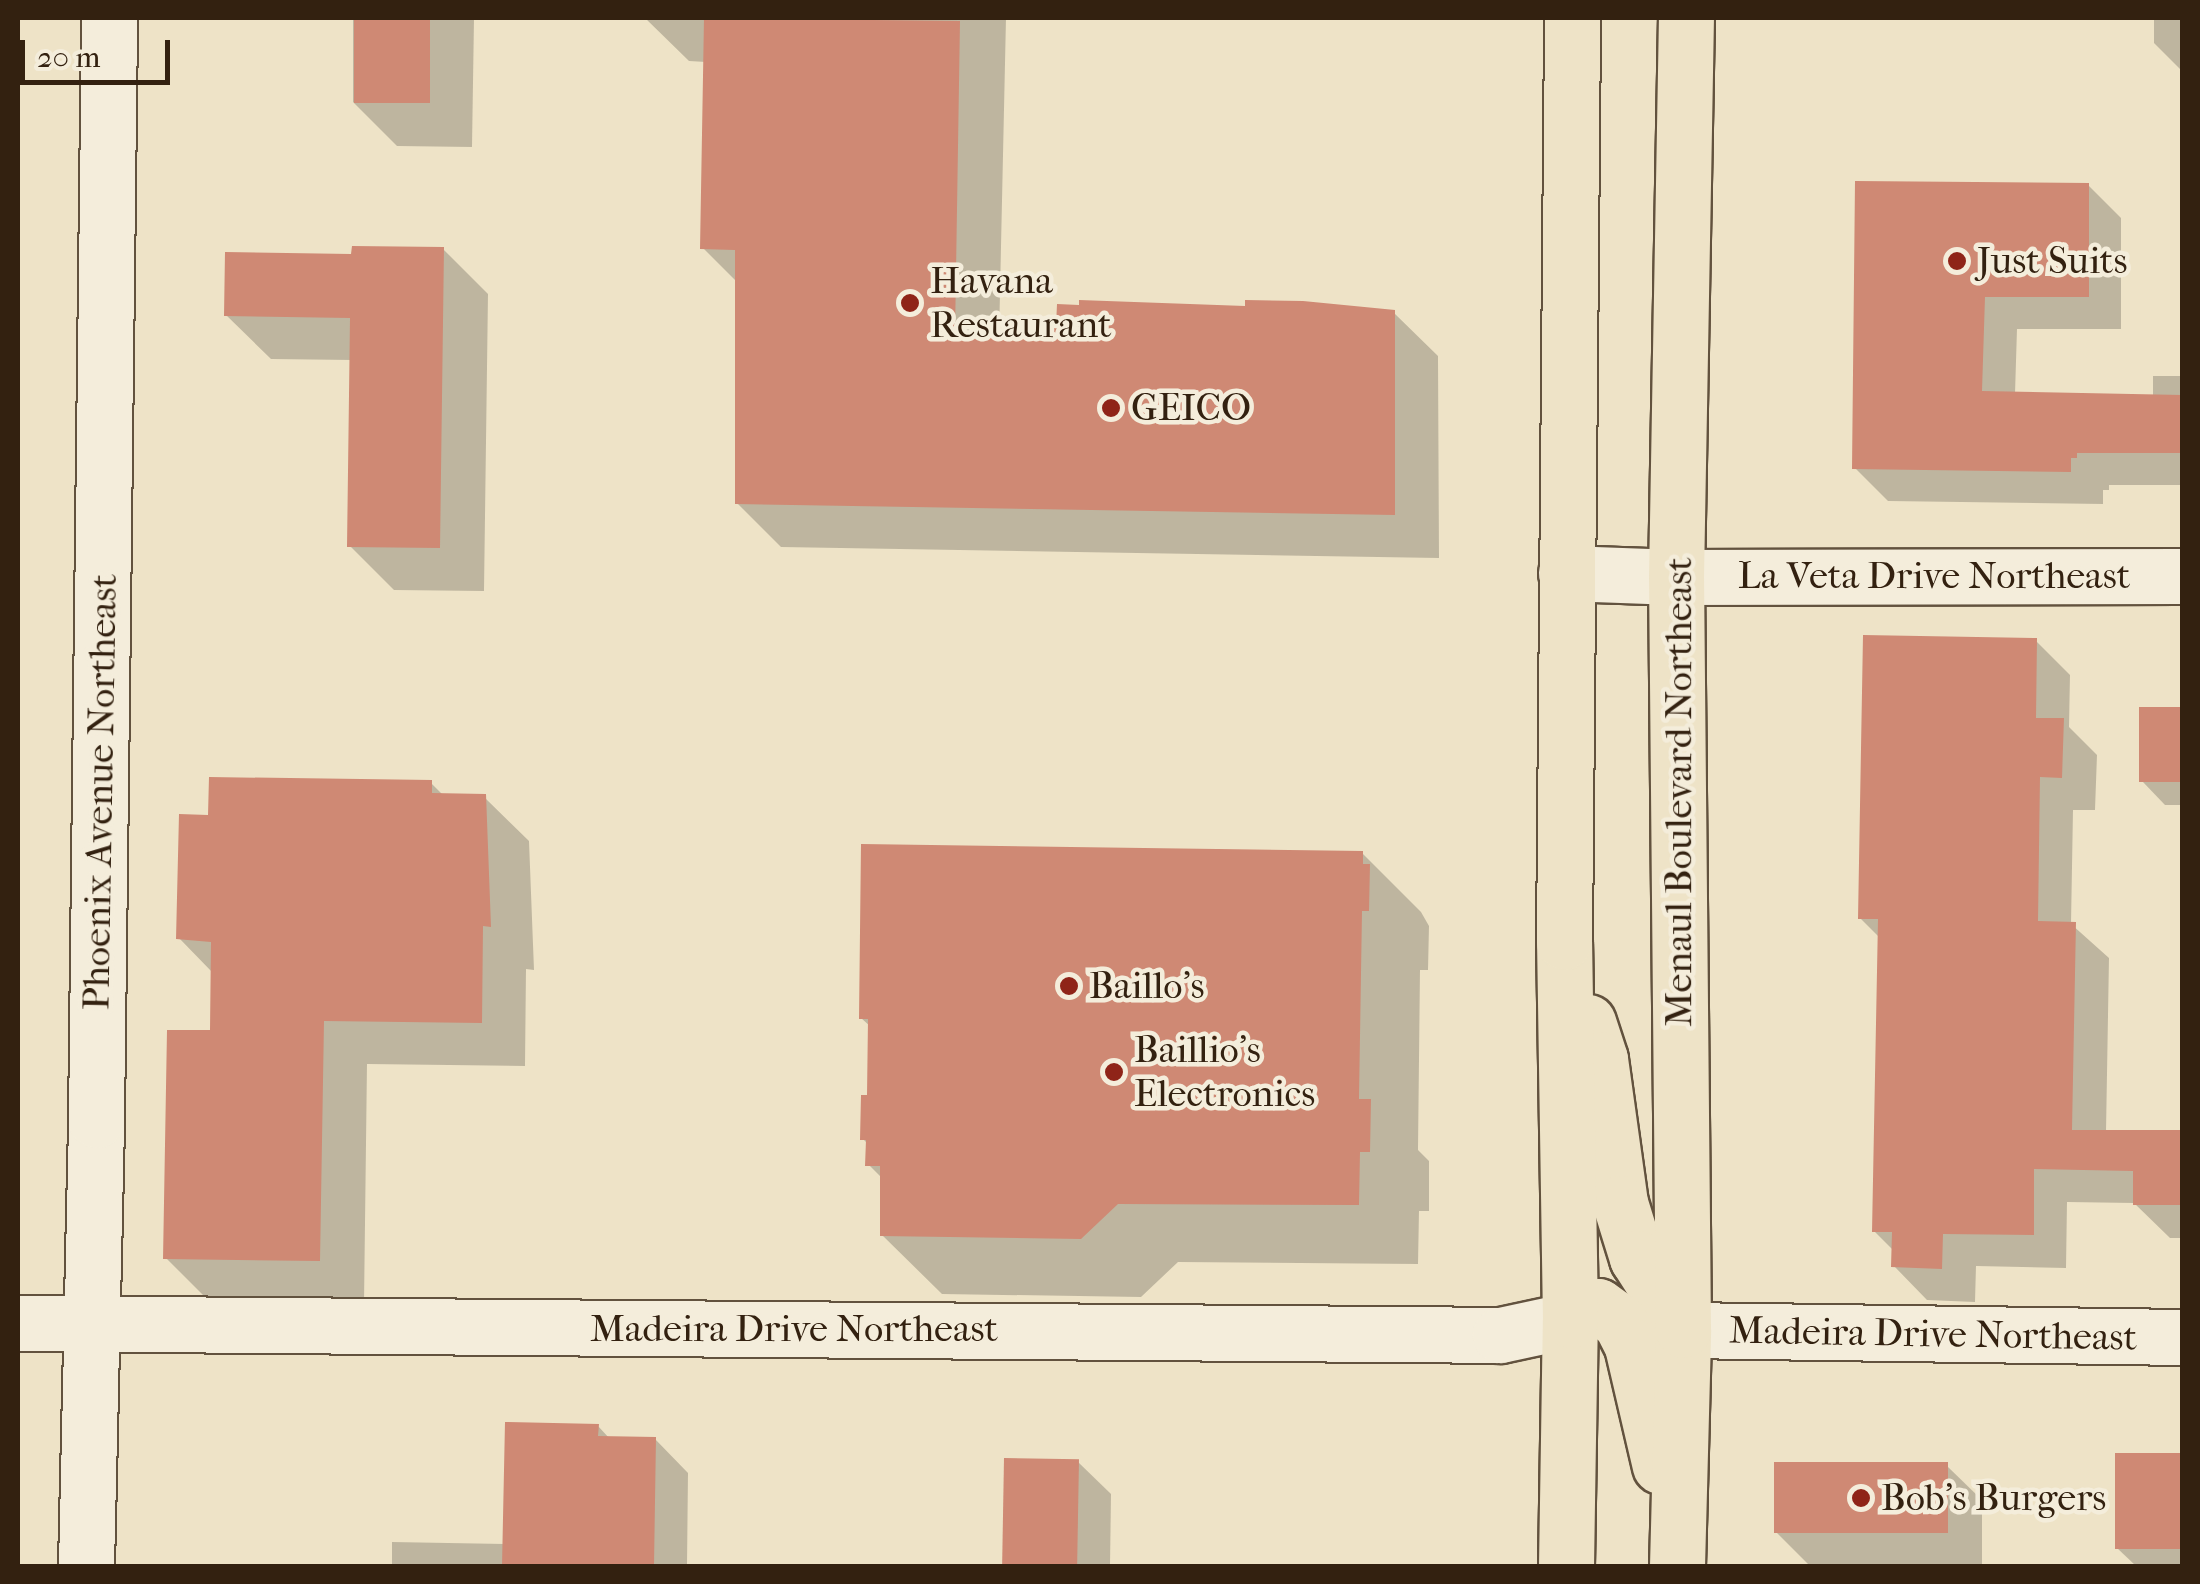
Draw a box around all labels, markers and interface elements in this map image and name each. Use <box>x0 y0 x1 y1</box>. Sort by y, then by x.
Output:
scale bar <box>25 20 175 82</box>
text: 20 m <box>37 40 100 75</box>
place label: Just Suits <box>1977 238 2127 284</box>
marker: Just Suits <box>1946 250 1968 272</box>
place label: Havana Restaurant <box>930 258 1111 348</box>
marker: Havana Restaurant <box>899 292 921 314</box>
place label: GEICO <box>1131 385 1251 431</box>
marker: GEICO <box>1100 397 1122 419</box>
street label: La Veta Drive Northeast <box>1738 553 2130 599</box>
street label: Menaul Boulevard Northeast <box>1656 557 1702 1027</box>
street label: Phoenix Avenue Northeast <box>73 573 127 1011</box>
place label: Baillo's <box>1089 963 1204 1009</box>
marker: Baillo's <box>1058 975 1080 997</box>
place label: Baillio's Electronics <box>1134 1027 1315 1116</box>
marker: Baillio's Electronics <box>1103 1061 1125 1083</box>
street label: Madeira Drive Northeast <box>590 1306 998 1352</box>
street label: Madeira Drive Northeast <box>1729 1308 2137 1360</box>
place label: Bob's Burgers <box>1881 1475 2106 1521</box>
marker: Bob's Burgers <box>1850 1487 1872 1509</box>

